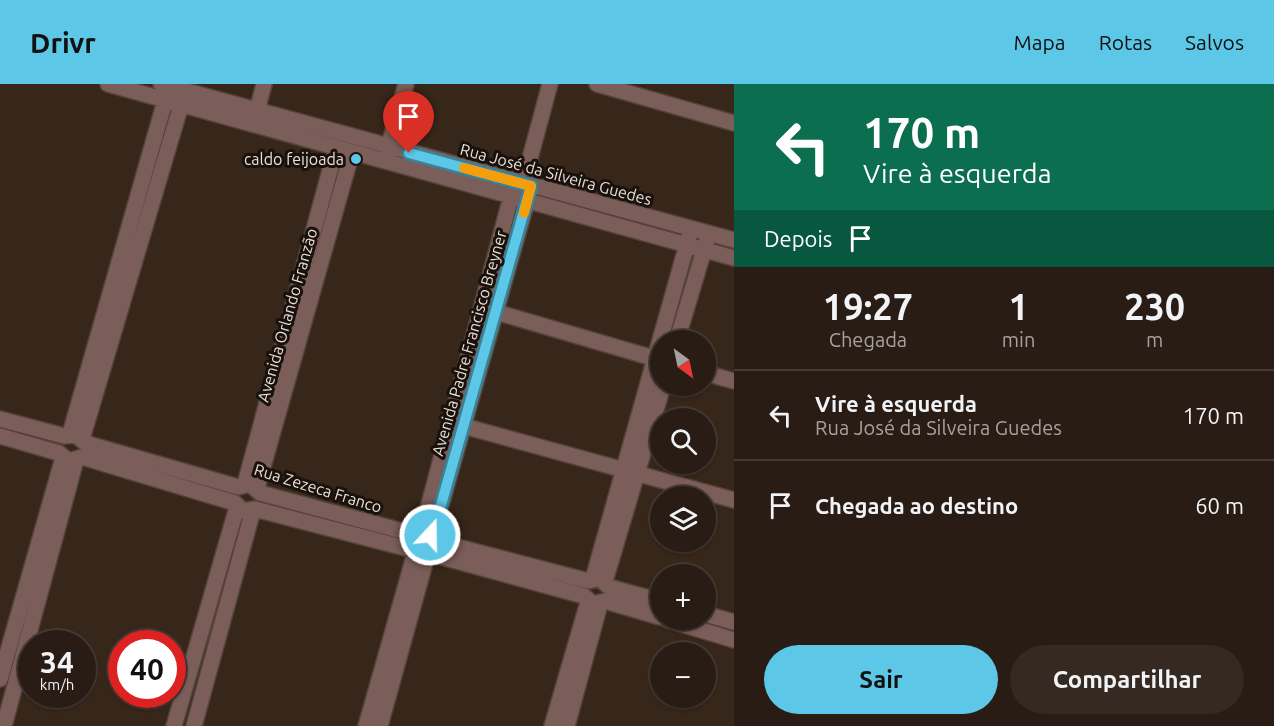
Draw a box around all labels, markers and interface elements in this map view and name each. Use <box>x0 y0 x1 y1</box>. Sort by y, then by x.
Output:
text: Drivr <box>30 27 96 58</box>
text: Mapa <box>1014 30 1066 54</box>
text: Rotas <box>1099 30 1152 54</box>
text: Salvos <box>1185 30 1244 54</box>
pin <box>383 91 434 153</box>
icon: arrive <box>392 100 425 133</box>
icon: left <box>764 108 842 186</box>
text: 170 m <box>863 109 980 156</box>
street label: Rua José da Silveira Guedes <box>458 140 654 208</box>
place label: caldo feijoada <box>244 150 344 168</box>
marker: caldo feijoada <box>349 152 363 166</box>
text: Vire à esquerda <box>863 158 1052 188</box>
icon: arrive <box>844 222 877 255</box>
street label: Avenida Orlando Franzão <box>254 226 320 404</box>
text: Depois <box>764 226 832 251</box>
street label: Avenida Padre Francisco Breyner <box>428 228 510 458</box>
text: 19:27 <box>823 286 913 327</box>
text: 1 <box>1008 286 1029 327</box>
text: 230 <box>1124 286 1185 327</box>
text: Chegada <box>829 328 907 351</box>
text: min <box>1002 328 1035 351</box>
text: m <box>1146 328 1163 351</box>
north arrow <box>650 330 716 396</box>
map controls <box>650 330 716 708</box>
text: Vire à esquerda <box>815 391 977 416</box>
icon: left <box>764 399 797 432</box>
text: 170 m <box>1183 403 1244 428</box>
button: search <box>650 408 716 474</box>
text: Rua José da Silveira Guedes <box>815 416 1062 439</box>
street label: Rua Zezeca Franco <box>252 460 384 516</box>
button: layers <box>650 486 716 552</box>
icon: arrive <box>764 489 797 522</box>
text: Chegada ao destino <box>815 493 1018 518</box>
text: 60 m <box>1195 493 1244 518</box>
position arrow <box>398 503 462 567</box>
button: + <box>650 564 716 630</box>
speed limit sign: 40 <box>108 630 186 708</box>
button: − <box>650 642 716 708</box>
text: 34 <box>40 645 74 679</box>
button: Sair <box>764 645 998 714</box>
button: Compartilhar <box>1010 645 1244 714</box>
text: km/h <box>40 676 74 693</box>

